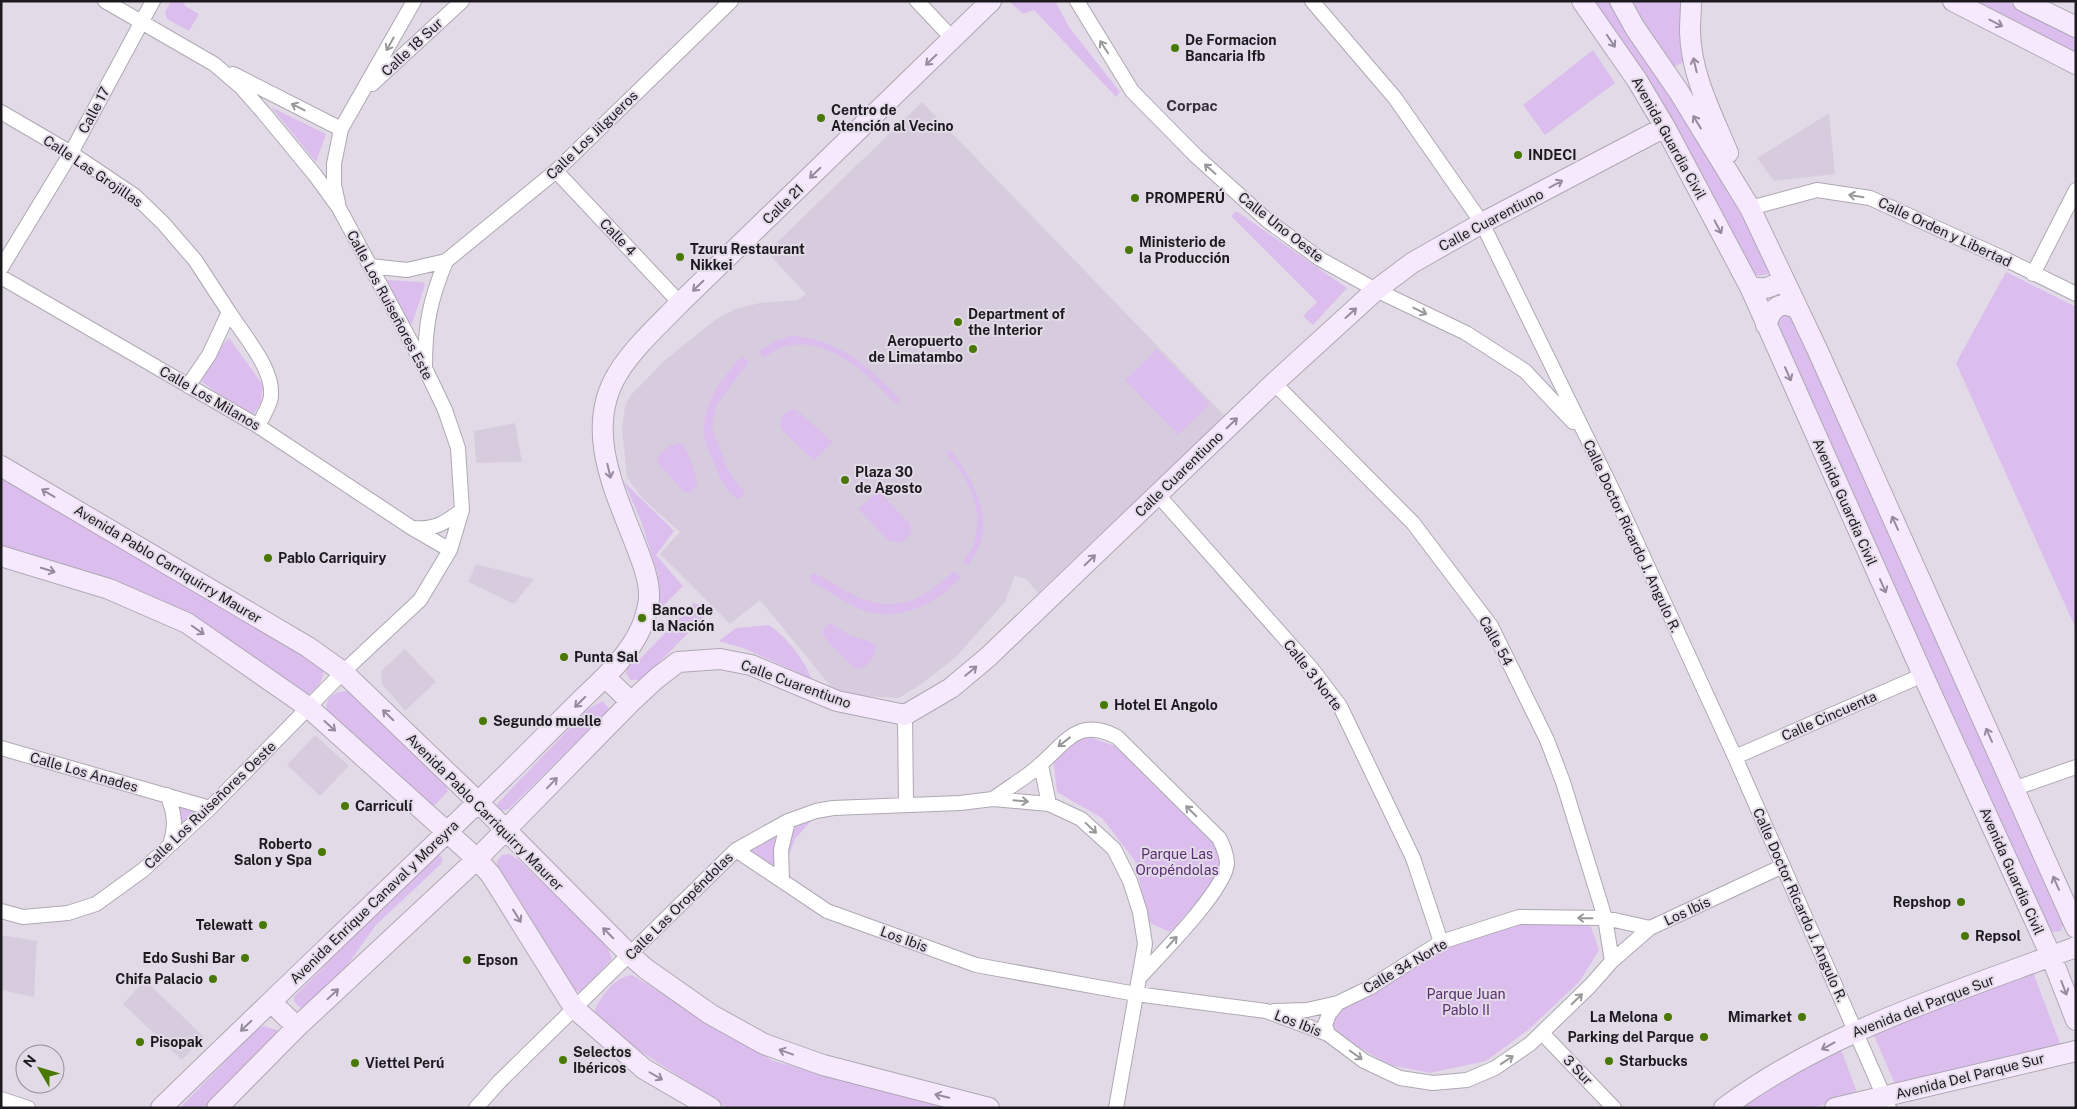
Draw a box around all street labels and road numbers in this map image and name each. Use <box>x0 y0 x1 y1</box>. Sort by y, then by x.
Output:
street label: Calle 18 Sur <box>378 15 446 79</box>
street label: Avenida Guardia Civil <box>1629 74 1709 202</box>
street label: Calle 17 <box>75 84 113 136</box>
street label: Calle Los Jilgueros <box>543 87 641 183</box>
street label: Calle Las Grojillas <box>40 132 146 210</box>
street label: Calle 21 <box>759 181 807 227</box>
street label: Calle Cuarentiuno <box>1436 186 1546 254</box>
street label: Calle Uno Oeste <box>1235 189 1327 265</box>
street label: Calle Orden y Libertad <box>1876 194 2014 270</box>
street label: Calle 4 <box>597 215 640 259</box>
street label: Calle Los Ruiseñores Este <box>344 228 436 383</box>
street label: Calle Los Milanos <box>157 363 263 433</box>
street label: Calle Cuarentiuno <box>1132 428 1226 520</box>
street label: Avenida Guardia Civil <box>1810 436 1880 568</box>
street label: Calle Doctor Ricardo J. Angulo R. <box>1580 437 1684 635</box>
street label: Avenida Pablo Carriquirry Maurer <box>71 502 265 626</box>
street label: Calle 54 <box>1476 613 1516 669</box>
street label: Calle 3 Norte <box>1280 636 1346 714</box>
street label: Calle Cuarentiuno <box>739 657 853 711</box>
street label: Calle Cincuenta <box>1779 688 1879 744</box>
street label: Avenida Pablo Carriquirry Maurer <box>403 730 567 894</box>
street label: Calle Los Ruiseñores Oeste <box>141 738 279 872</box>
street label: Calle Los Anades <box>28 749 140 795</box>
street label: Avenida Guardia Civil <box>1977 805 2047 937</box>
street label: Calle Doctor Ricardo J. Angulo R. <box>1750 806 1850 1004</box>
street label: Avenida Enrique Canaval y Moreyra <box>286 817 462 987</box>
street label: Calle Las Oropéndolas <box>622 849 736 963</box>
street label: Los Ibis <box>1661 893 1713 929</box>
street label: Los Ibis <box>878 923 930 955</box>
street label: Calle 34 Norte <box>1360 935 1450 996</box>
street label: Avenida del Parque Sur <box>1849 971 1997 1041</box>
street label: Los Ibis <box>1272 1007 1324 1039</box>
street label: Avenida Del Parque Sur <box>1894 1050 2046 1102</box>
street label: 3 Sur <box>1560 1052 1596 1088</box>

